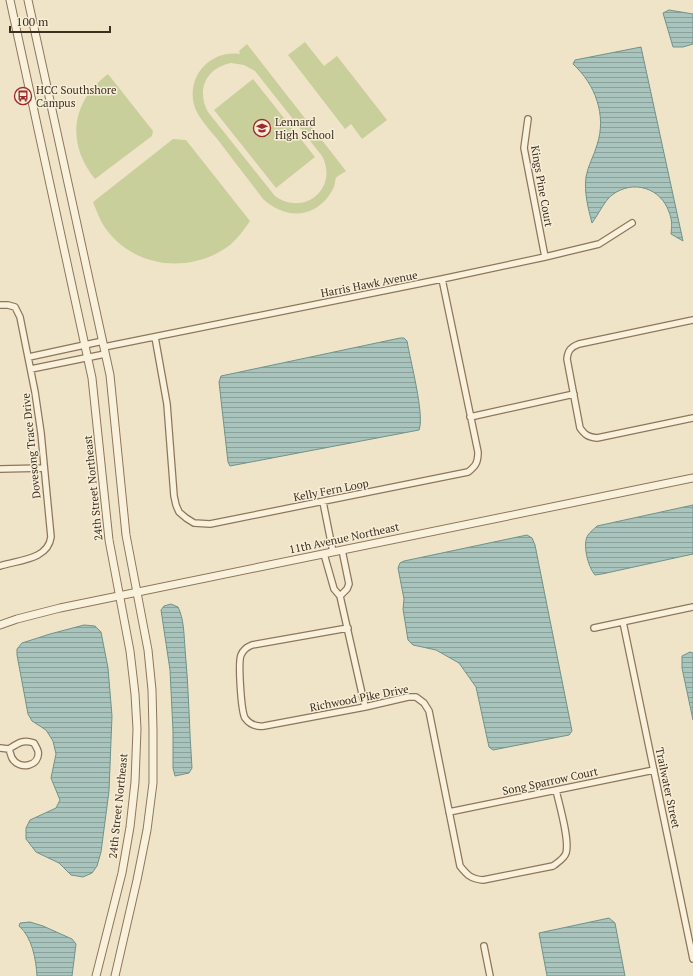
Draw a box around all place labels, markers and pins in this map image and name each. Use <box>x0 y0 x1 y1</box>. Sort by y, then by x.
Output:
place label: HCC Southshore Campus <box>36 83 117 110</box>
bus stop icon: HCC Southshore Campus <box>13 86 33 106</box>
place label: Lennard High School <box>275 115 334 142</box>
school or university icon: Lennard High School <box>252 118 272 138</box>

